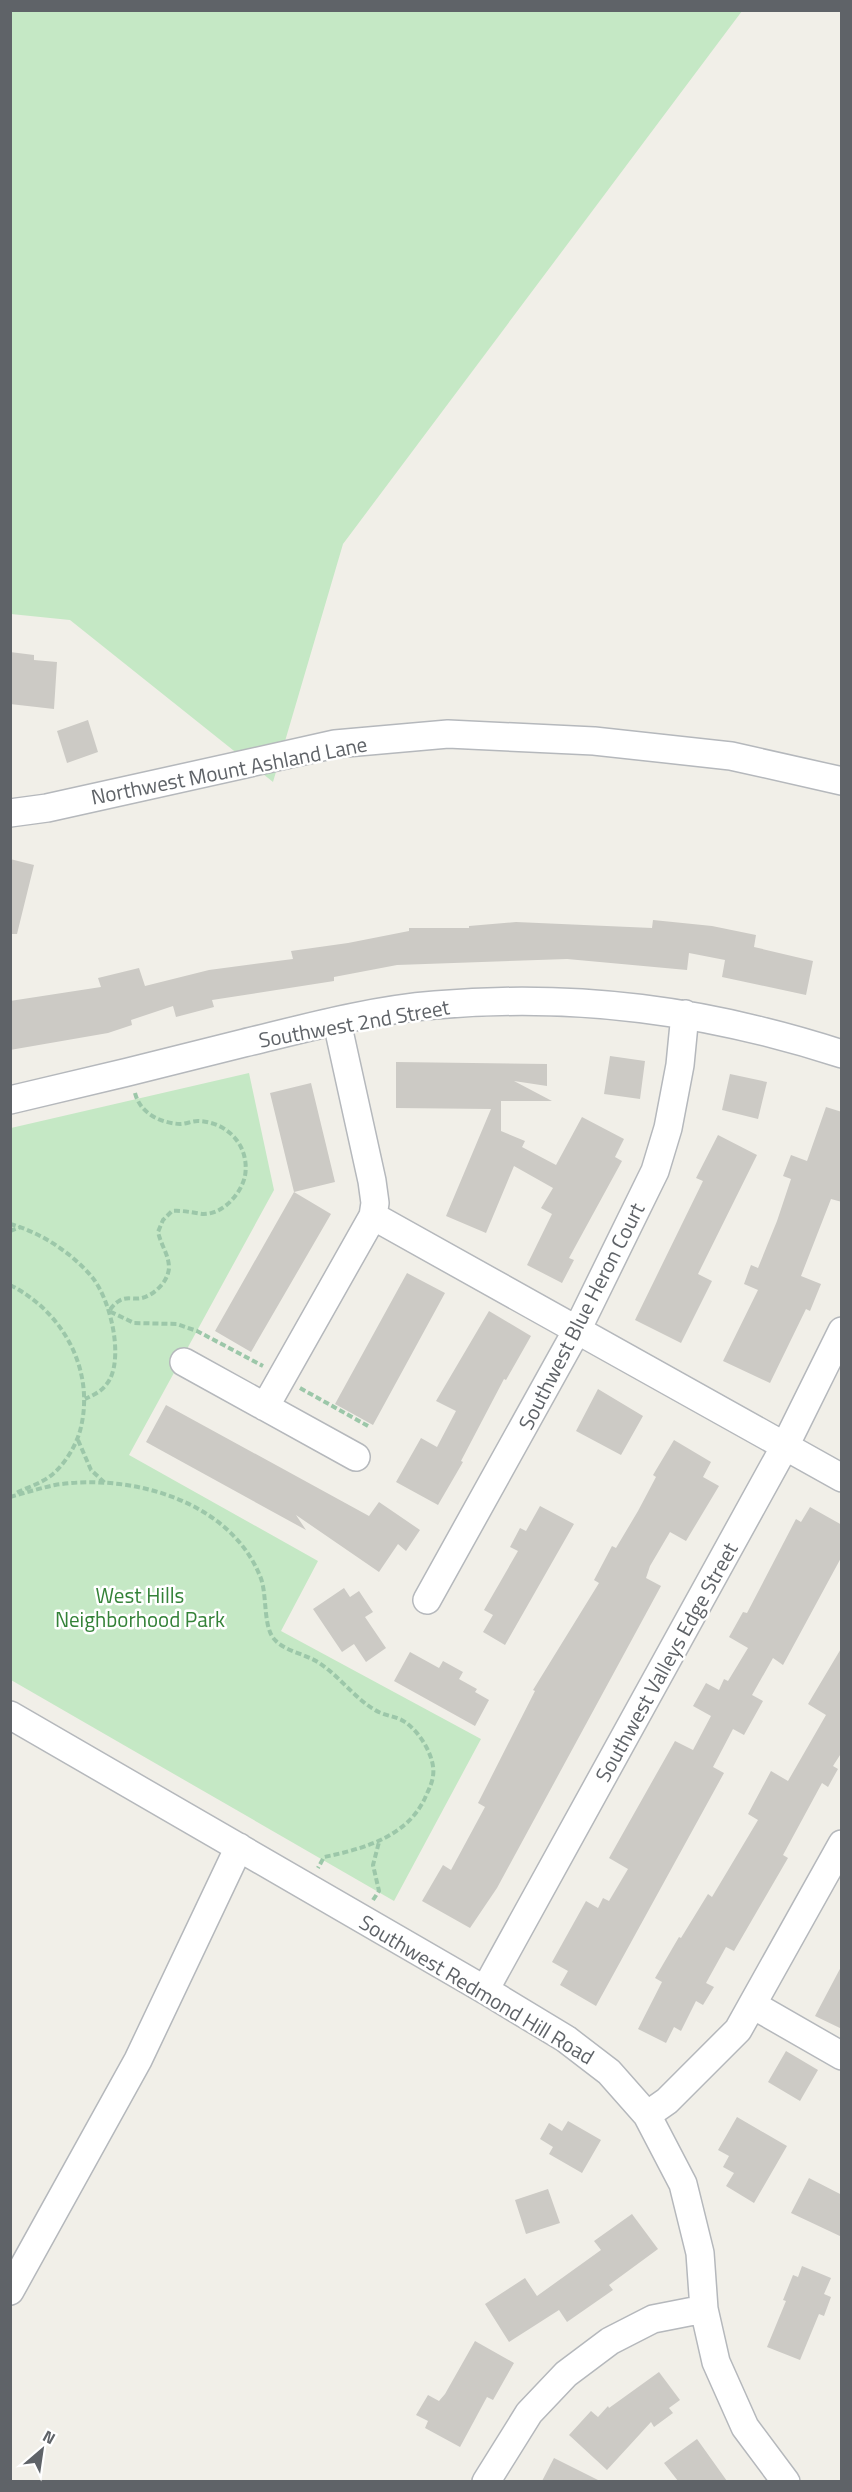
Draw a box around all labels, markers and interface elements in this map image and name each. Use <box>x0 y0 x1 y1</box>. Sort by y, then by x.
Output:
street label: Northwest Mount Ashland Lane <box>88 728 370 812</box>
street label: Southwest 2nd Street <box>256 990 453 1056</box>
street label: Southwest Blue Heron Court <box>510 1196 653 1435</box>
street label: Southwest Valleys Edge Street <box>587 1536 746 1788</box>
park label: West Hills Neighborhood Park <box>55 1579 225 1635</box>
street label: Southwest Redmond Hill Road <box>353 1906 601 2072</box>
north arrow <box>12 2420 72 2480</box>
text: N <box>39 2424 60 2450</box>

